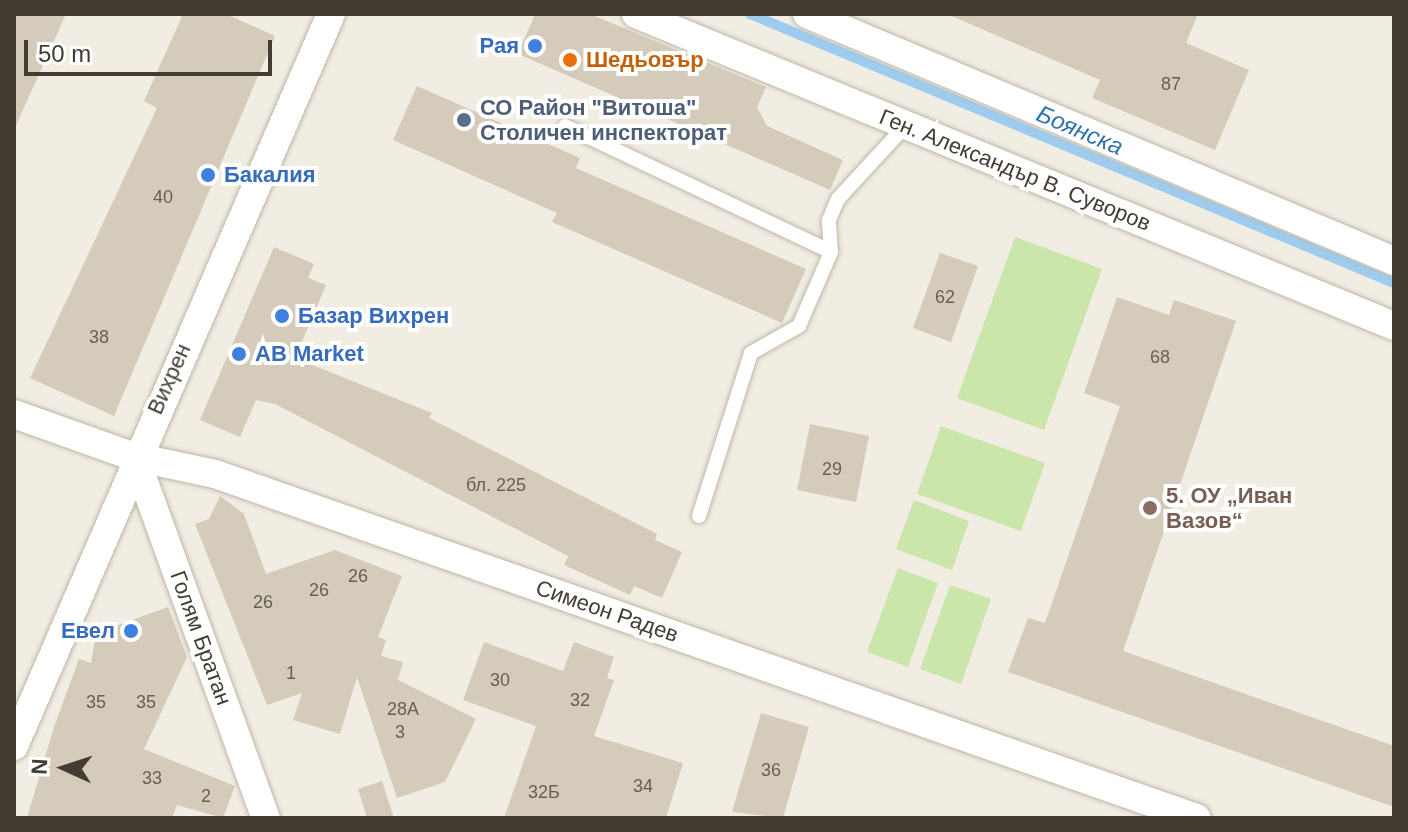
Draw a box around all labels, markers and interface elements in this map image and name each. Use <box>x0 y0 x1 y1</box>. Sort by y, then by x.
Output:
scale bar <box>28 24 276 74</box>
place label: Рая <box>480 33 519 59</box>
marker: Рая <box>526 37 544 55</box>
text: 50 m <box>38 40 91 67</box>
place label: Шедьовър <box>586 47 704 73</box>
marker: Шедьовър <box>561 51 579 69</box>
house number: 87 <box>1161 73 1181 95</box>
place label: СО Район "Витоша" Столичен инспекторат <box>480 94 727 146</box>
water label: Боянска <box>1032 99 1128 161</box>
street label: Ген. Александър В. Суворов <box>876 103 1154 237</box>
marker: СО Район "Витоша" Столичен инспекторат <box>455 111 473 129</box>
place label: Бакалия <box>224 162 316 188</box>
marker: Бакалия <box>199 166 217 184</box>
house number: 40 <box>153 186 173 208</box>
house number: 62 <box>935 286 955 308</box>
place label: Базар Вихрен <box>298 303 449 329</box>
marker: Базар Вихрен <box>273 307 291 325</box>
house number: 38 <box>89 326 109 348</box>
street label: Вихрен <box>142 340 196 418</box>
place label: AB Market <box>255 341 364 367</box>
marker: AB Market <box>230 345 248 363</box>
house number: 68 <box>1150 346 1170 368</box>
house number: 29 <box>822 458 842 480</box>
house number: бл. 225 <box>466 474 526 496</box>
place label: 5. ОУ „Иван Вазов“ <box>1166 482 1292 534</box>
marker: 5. ОУ „Иван Вазов“ <box>1141 499 1159 517</box>
house number: 26 <box>348 565 368 587</box>
street label: Голям Братан <box>165 567 237 709</box>
street label: Симеон Радев <box>532 574 682 648</box>
house number: 26 <box>309 579 329 601</box>
house number: 26 <box>253 591 273 613</box>
place label: Евел <box>61 618 115 644</box>
marker: Евел <box>122 622 140 640</box>
house number: 1 <box>286 662 296 684</box>
house number: 30 <box>490 669 510 691</box>
house number: 32 <box>570 689 590 711</box>
house number: 35 <box>86 691 106 713</box>
house number: 35 <box>136 691 156 713</box>
house number: 28А <box>387 698 419 720</box>
house number: 3 <box>395 721 405 743</box>
north arrow <box>24 728 104 808</box>
text: N <box>27 758 52 775</box>
house number: 36 <box>761 759 781 781</box>
house number: 33 <box>142 767 162 789</box>
house number: 34 <box>633 775 653 797</box>
house number: 32Б <box>528 781 560 803</box>
house number: 2 <box>201 785 211 807</box>

